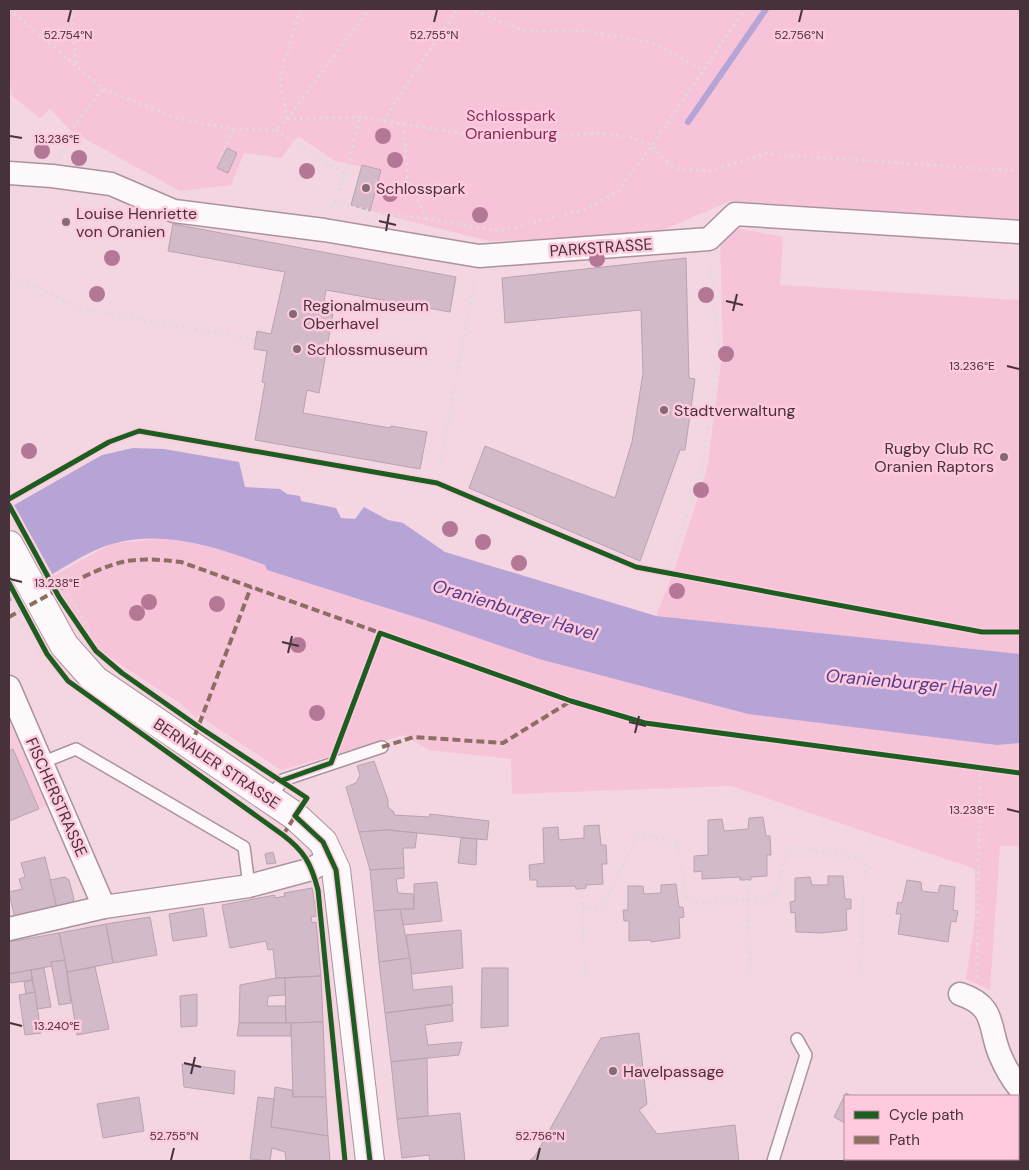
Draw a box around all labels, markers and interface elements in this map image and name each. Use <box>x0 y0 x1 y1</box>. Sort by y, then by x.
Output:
text: 52.754°N <box>43 27 93 43</box>
text: 52.755°N <box>409 27 459 43</box>
text: 52.756°N <box>774 27 824 43</box>
park label: Schlosspark Oranienburg <box>465 105 557 144</box>
text: 13.236°E <box>34 131 80 147</box>
place label: Schlosspark <box>376 178 465 199</box>
marker: Schlosspark <box>360 182 372 194</box>
place label: Louise Henriette von Oranien <box>76 203 197 242</box>
marker: Louise Henriette von Oranien <box>60 216 72 228</box>
street label: PARKSTRASSE <box>549 233 653 262</box>
place label: Regionalmuseum Oberhavel <box>303 295 429 334</box>
marker: Regionalmuseum Oberhavel <box>287 308 299 320</box>
place label: Schlossmuseum <box>307 339 428 360</box>
marker: Schlossmuseum <box>291 343 303 355</box>
text: 13.236°E <box>949 358 995 374</box>
place label: Stadtverwaltung <box>674 400 795 421</box>
marker: Stadtverwaltung <box>658 404 670 416</box>
place label: Rugby Club RC Oranien Raptors <box>874 438 994 477</box>
marker: Rugby Club RC Oranien Raptors <box>998 451 1010 463</box>
water label: Oranienburger Havel <box>430 573 601 647</box>
text: 13.238°E <box>34 575 80 591</box>
water label: Oranienburger Havel <box>825 664 998 703</box>
street label: BERNAUER STRASSE <box>149 713 284 814</box>
street label: FISCHERSTRASSE <box>21 734 92 860</box>
text: 13.238°E <box>949 802 995 818</box>
text: 13.240°E <box>34 1018 80 1034</box>
place label: Havelpassage <box>623 1061 724 1082</box>
marker: Havelpassage <box>607 1065 619 1077</box>
legend <box>844 1095 1019 1160</box>
text: Cycle path <box>889 1105 964 1125</box>
text: 52.755°N <box>149 1128 199 1144</box>
text: 52.756°N <box>515 1128 565 1144</box>
text: Path <box>889 1130 920 1150</box>

